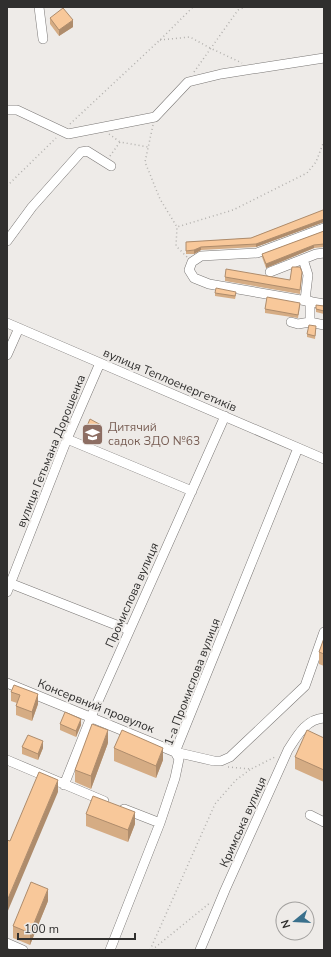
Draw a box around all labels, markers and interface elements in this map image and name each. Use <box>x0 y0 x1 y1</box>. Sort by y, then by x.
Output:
street label: вулиця Теплоенергетиків <box>101 345 240 416</box>
street label: вулиця Гетьмана Дорошенка <box>13 372 89 530</box>
place label: Дитячий садок ЗДО №63 <box>108 419 200 449</box>
school or university icon: Дитячий садок ЗДО №63 <box>79 421 105 447</box>
street label: Промислова вулиця <box>102 540 162 650</box>
street label: 1-а Промислова вулиця <box>160 616 224 748</box>
street label: Консервний провулок <box>35 675 158 737</box>
street label: Кримська вулиця <box>216 774 270 870</box>
north arrow <box>275 901 315 941</box>
scale bar <box>18 915 135 941</box>
text: N <box>278 918 294 930</box>
text: 100 m <box>24 921 59 937</box>

